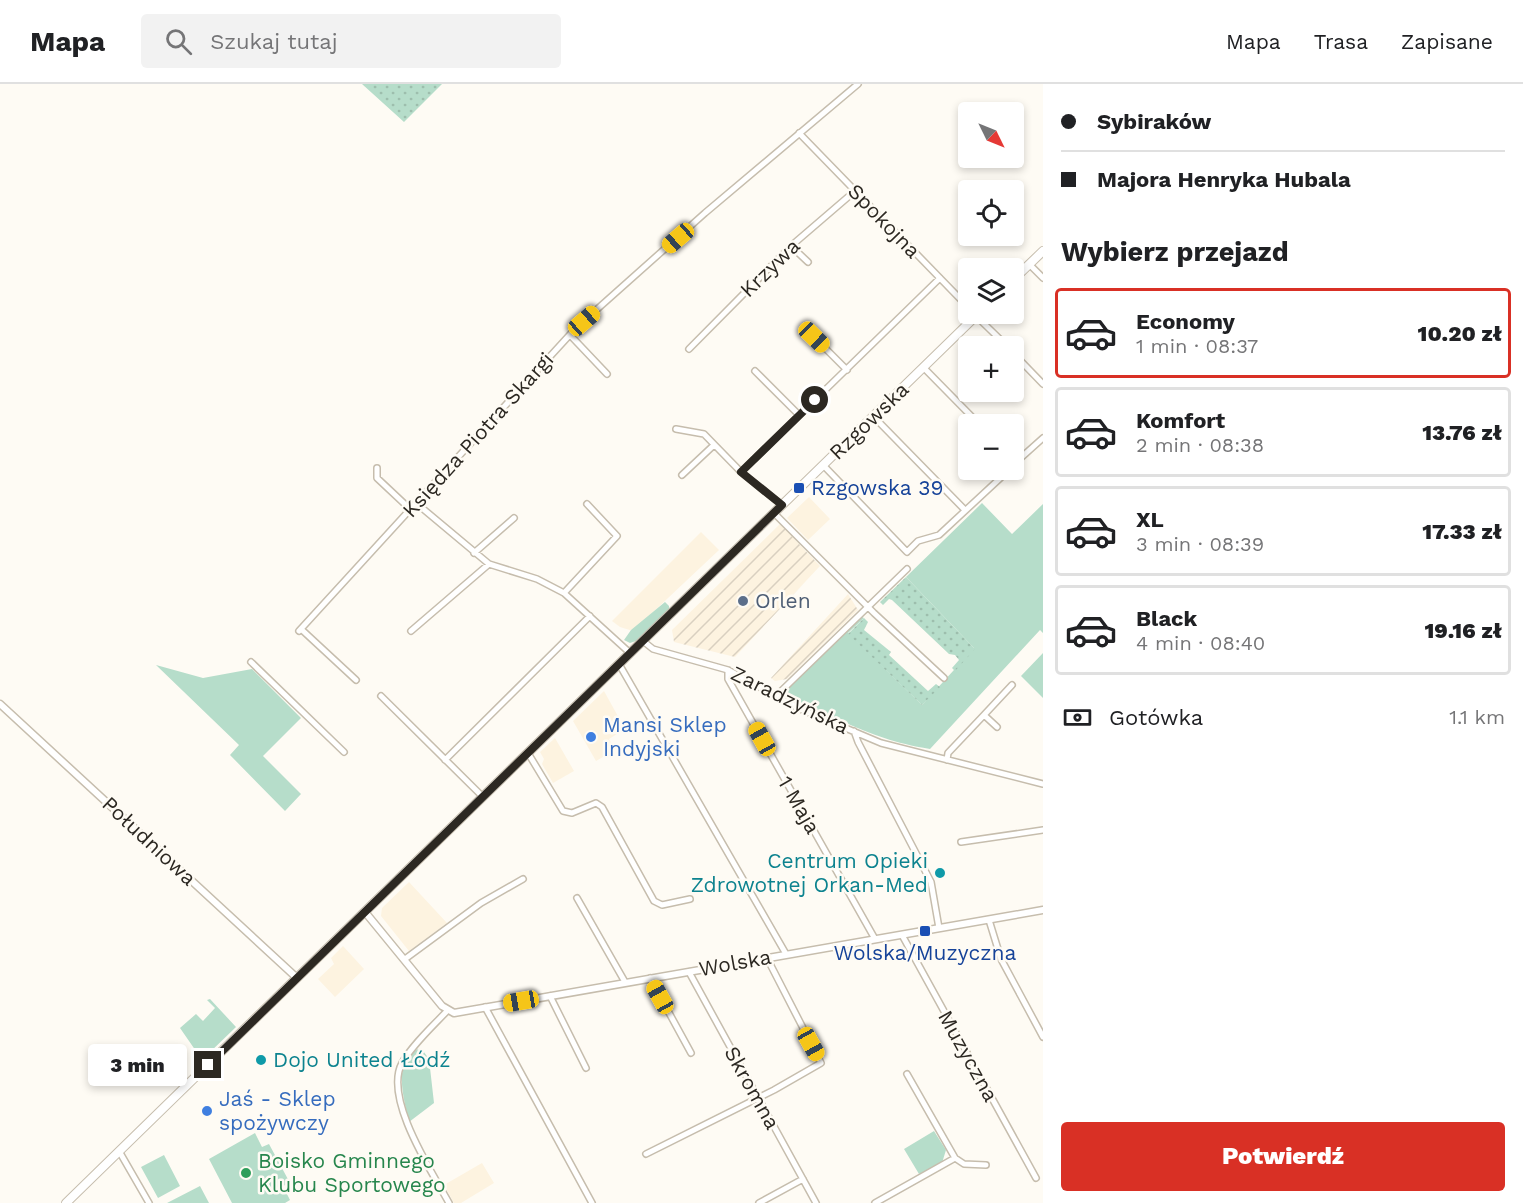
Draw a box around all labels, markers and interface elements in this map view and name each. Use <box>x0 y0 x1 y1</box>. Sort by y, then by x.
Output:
search box <box>141 14 561 68</box>
text: Mapa <box>30 25 105 58</box>
icon: search <box>162 25 195 58</box>
text: Szukaj tutaj <box>210 29 338 54</box>
text: Mapa <box>1226 29 1281 54</box>
text: Trasa <box>1314 29 1368 54</box>
text: Zapisane <box>1401 29 1493 54</box>
north arrow <box>958 102 1024 168</box>
map controls <box>958 102 1024 480</box>
text: Sybiraków <box>1097 109 1211 134</box>
text: Majora Henryka Hubala <box>1097 167 1351 192</box>
street label: Spokojna <box>843 178 926 263</box>
button: locate <box>958 180 1024 246</box>
car <box>659 219 697 257</box>
street label: Krzywa <box>734 233 805 302</box>
text: Wybierz przejazd <box>1061 236 1289 268</box>
button: layers <box>958 258 1024 324</box>
car <box>565 302 603 340</box>
icon: car <box>1064 306 1118 360</box>
text: Economy <box>1136 309 1235 334</box>
car <box>795 318 833 356</box>
text: 10.20 zł <box>1418 321 1502 346</box>
text: 1 min · 08:37 <box>1136 334 1258 358</box>
button: + <box>958 336 1024 402</box>
street label: Księdza Piotra Skargi <box>397 347 558 522</box>
street label: Rzgowska <box>824 377 914 465</box>
route start <box>801 386 828 413</box>
icon: car <box>1064 405 1118 459</box>
text: Komfort <box>1136 408 1225 433</box>
button: − <box>958 414 1024 480</box>
text: 13.76 zł <box>1422 420 1502 445</box>
text: 2 min · 08:38 <box>1136 433 1264 457</box>
place label: Rzgowska 39 <box>811 475 943 500</box>
marker: Rzgowska 39 <box>792 481 806 495</box>
icon: car <box>1064 504 1118 558</box>
text: XL <box>1136 507 1164 532</box>
text: 17.33 zł <box>1422 519 1502 544</box>
text: 3 min · 08:39 <box>1136 532 1264 556</box>
place label: Orlen <box>755 588 811 613</box>
marker: Orlen <box>736 594 750 608</box>
icon: car <box>1064 603 1118 657</box>
text: Black <box>1136 606 1197 631</box>
text: 19.16 zł <box>1425 618 1502 643</box>
text: 4 min · 08:40 <box>1136 631 1265 655</box>
street label: Zaradzyńska <box>727 660 853 739</box>
icon: cash <box>1061 701 1094 734</box>
text: Gotówka <box>1109 705 1203 730</box>
text: 1.1 km <box>1449 705 1505 729</box>
place label: Mansi Sklep Indyjski <box>603 712 727 761</box>
car <box>745 719 779 759</box>
marker: Mansi Sklep Indyjski <box>584 730 598 744</box>
street label: 1 Maja <box>773 771 826 838</box>
street label: Południowa <box>97 791 202 891</box>
place label: Centrum Opieki Zdrowotnej Orkan-Med <box>691 848 928 897</box>
marker: Centrum Opieki Zdrowotnej Orkan-Med <box>933 866 947 880</box>
marker: Wolska/Muzyczna <box>918 924 932 938</box>
place label: Wolska/Muzyczna <box>834 940 1017 965</box>
street label: Wolska <box>697 944 773 981</box>
car <box>643 977 677 1017</box>
car <box>502 989 540 1013</box>
street label: Muzyczna <box>933 1006 1004 1106</box>
car <box>794 1024 828 1064</box>
street label: Skromna <box>719 1042 786 1134</box>
callout: 3 min <box>88 1044 187 1086</box>
place label: Dojo United Łódź <box>273 1047 451 1072</box>
route end <box>194 1051 221 1078</box>
text: 3 min <box>110 1053 165 1077</box>
marker: Dojo United Łódź <box>254 1053 268 1067</box>
place label: Jaś - Sklep spożywczy <box>219 1086 336 1135</box>
marker: Jaś - Sklep spożywczy <box>200 1104 214 1118</box>
button: Potwierdź <box>1061 1122 1505 1191</box>
place label: Boisko Gminnego Klubu Sportowego <box>258 1148 446 1197</box>
marker: Boisko Gminnego Klubu Sportowego <box>239 1166 253 1180</box>

